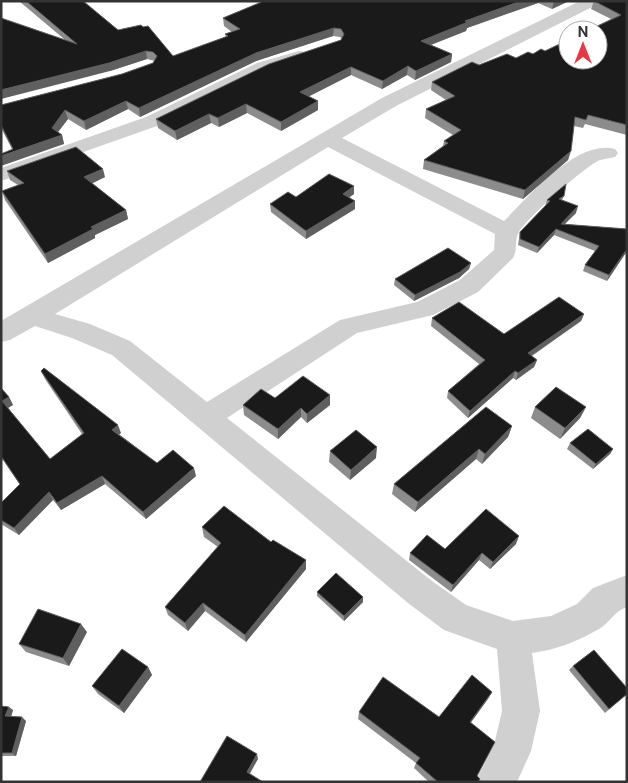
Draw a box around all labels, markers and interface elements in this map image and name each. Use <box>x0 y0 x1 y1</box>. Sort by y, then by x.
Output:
north arrow <box>558 20 608 70</box>
text: N <box>578 24 588 40</box>

